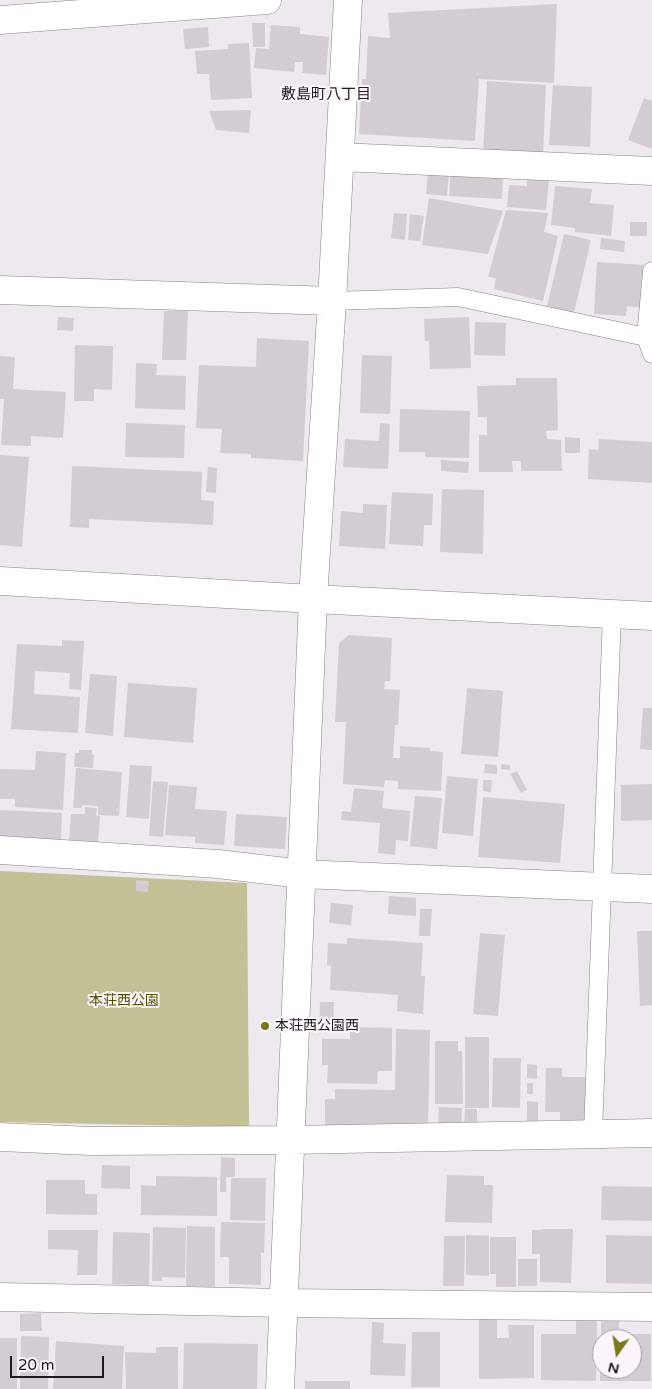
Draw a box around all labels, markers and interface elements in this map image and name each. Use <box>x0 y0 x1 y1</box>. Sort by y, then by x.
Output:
district label: 敷島町八丁目 <box>281 86 371 104</box>
park label: 本荘西公園 <box>89 993 159 1009</box>
place label: 本荘西公園西 <box>275 1018 359 1034</box>
marker: 本荘西公園西 <box>259 1020 271 1032</box>
north arrow <box>592 1329 642 1379</box>
scale bar <box>12 1346 106 1378</box>
text: 20 m <box>18 1356 55 1374</box>
text: N <box>606 1359 621 1378</box>

